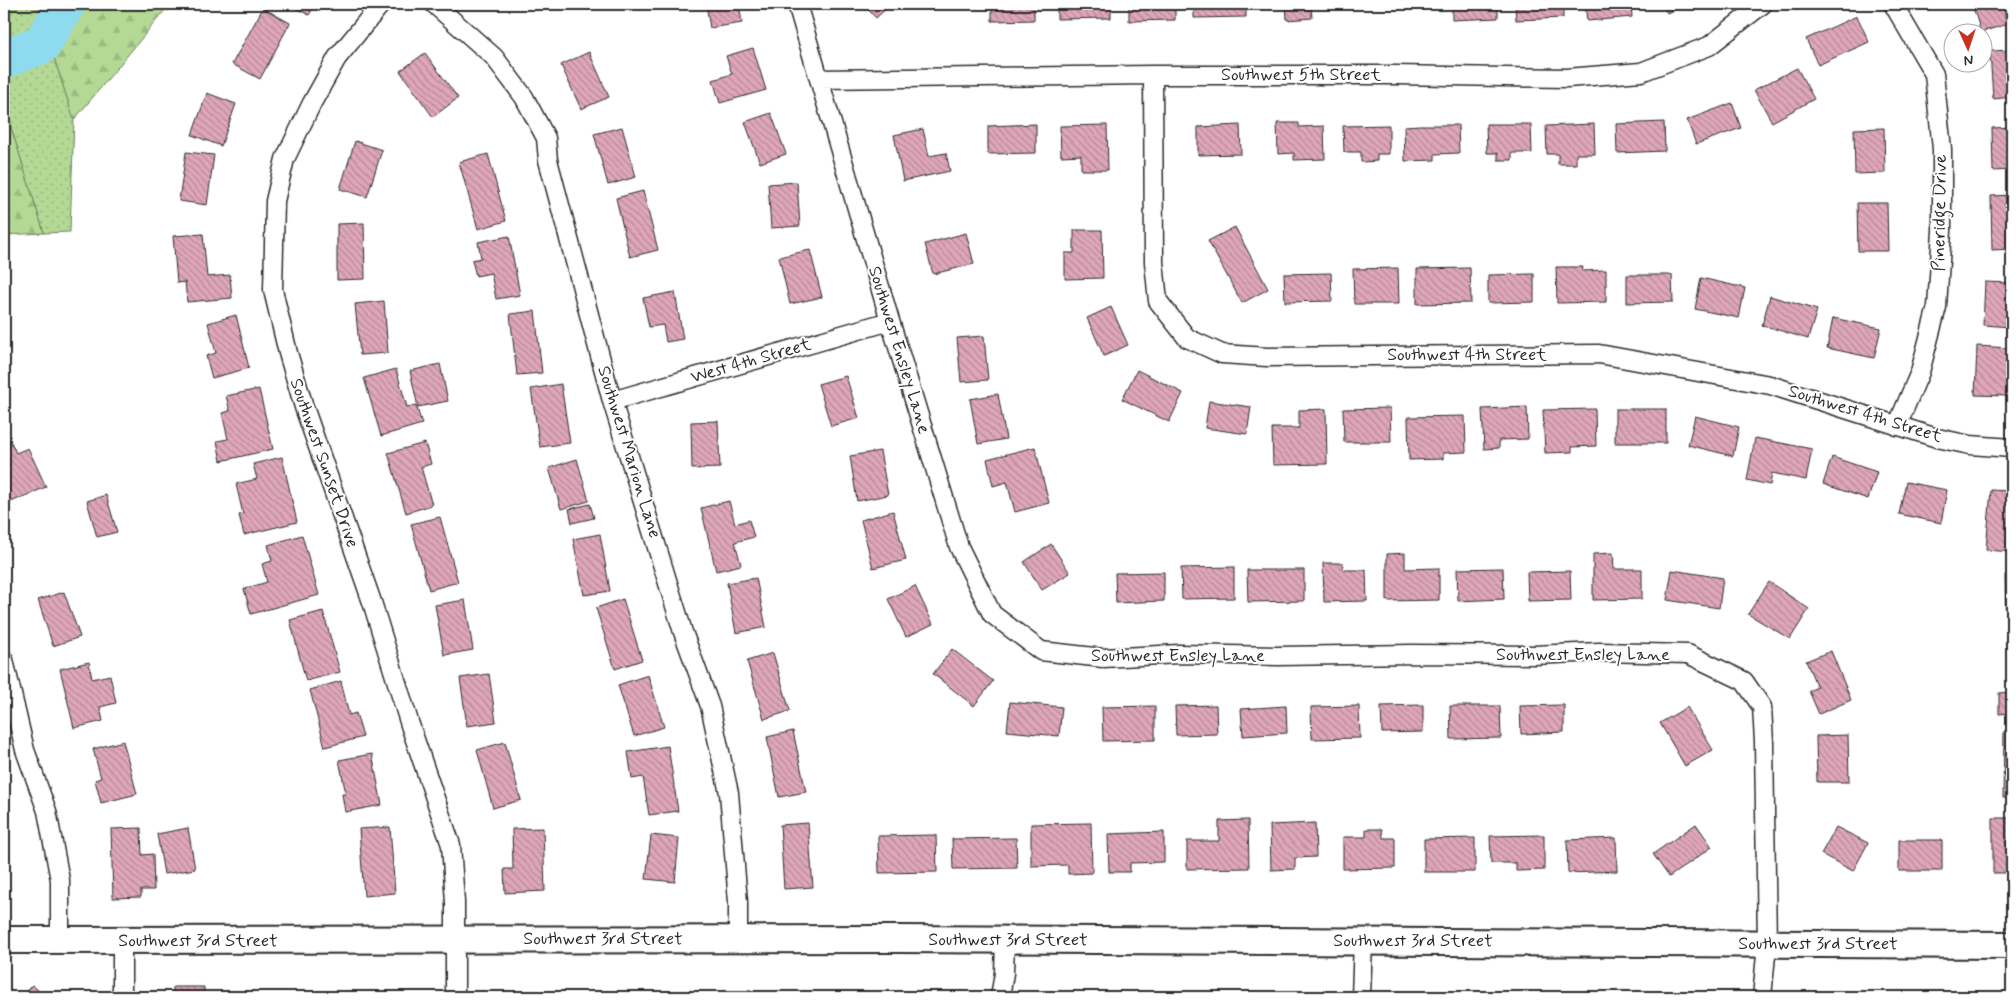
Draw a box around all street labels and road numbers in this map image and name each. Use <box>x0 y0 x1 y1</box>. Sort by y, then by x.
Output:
street label: Southwest 5th Street <box>1221 63 1381 87</box>
street label: Pineridge Drive <box>1927 154 1955 272</box>
street label: Southwest Ensley Lane <box>862 263 936 437</box>
street label: West 4th Street <box>688 332 814 390</box>
street label: Southwest 4th Street <box>1387 343 1547 367</box>
street label: Southwest Marion Lane <box>591 363 667 541</box>
street label: Southwest Sunset Drive <box>284 375 364 551</box>
street label: Southwest 4th Street <box>1785 379 1945 449</box>
street label: Southwest Ensley Lane <box>1496 643 1670 667</box>
street label: Southwest Ensley Lane <box>1091 644 1265 668</box>
street label: Southwest 3rd Street <box>523 927 683 951</box>
street label: Southwest 3rd Street <box>928 928 1088 952</box>
street label: Southwest 3rd Street <box>118 929 278 953</box>
street label: Southwest 3rd Street <box>1333 929 1493 953</box>
street label: Southwest 3rd Street <box>1738 932 1898 956</box>

